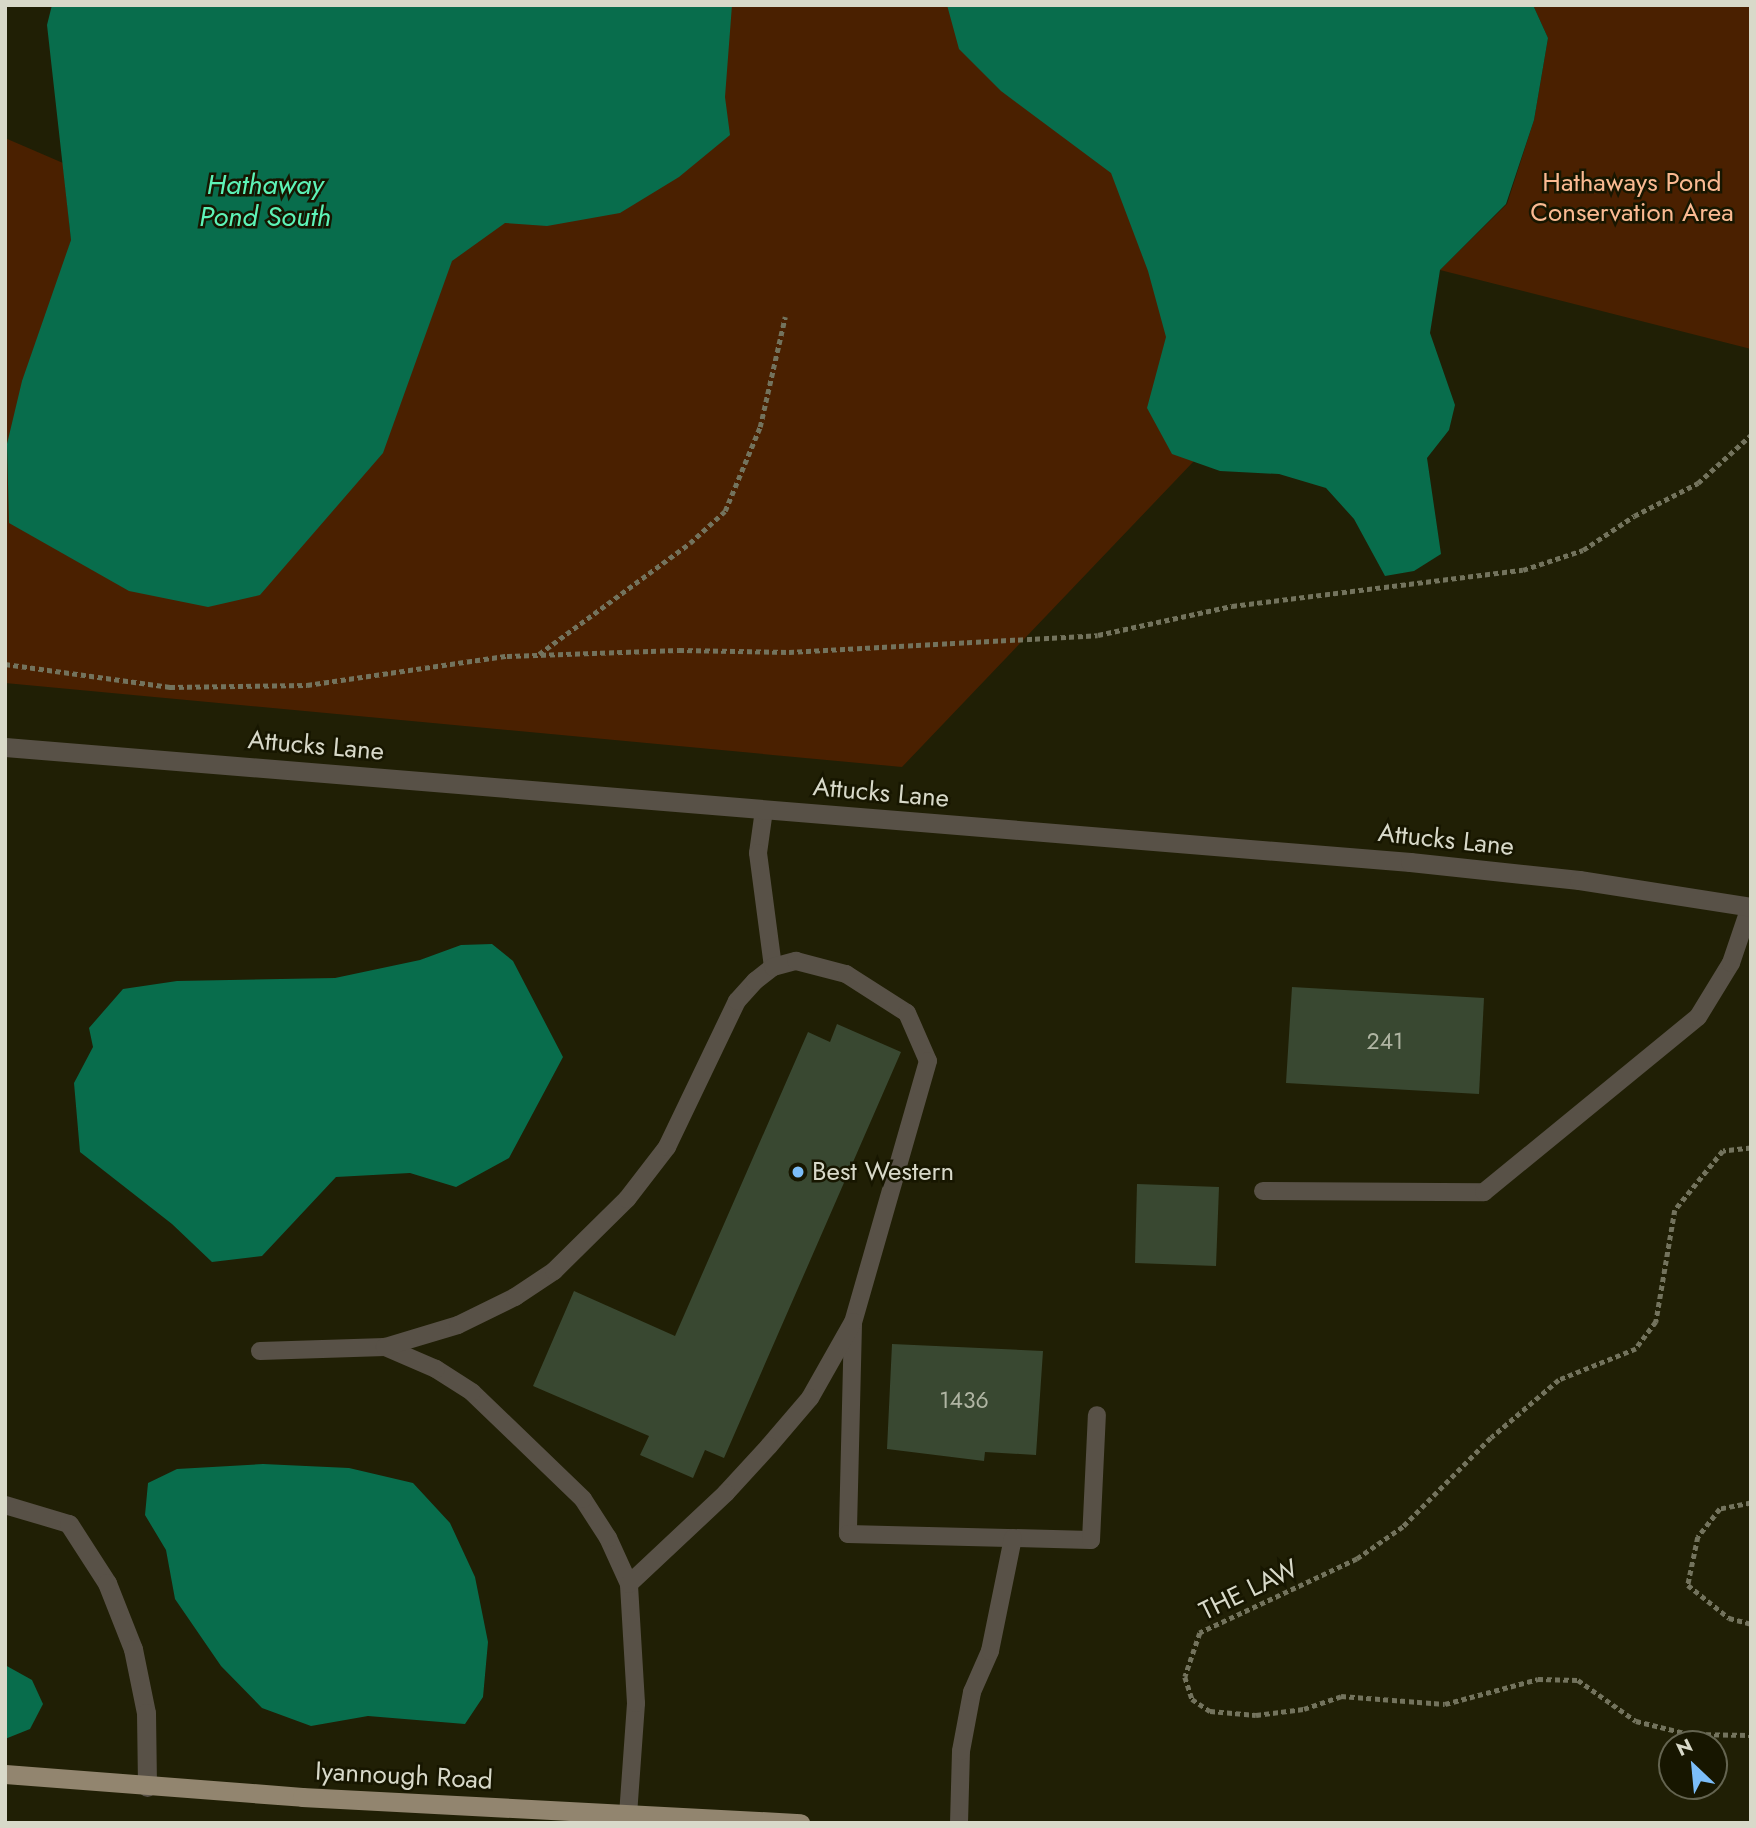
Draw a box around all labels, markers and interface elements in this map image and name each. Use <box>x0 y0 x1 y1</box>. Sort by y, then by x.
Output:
park label: Hathaways Pond Conservation Area <box>1530 167 1734 228</box>
water label: Hathaway Pond South <box>199 168 331 234</box>
street label: Attucks Lane <box>247 725 385 767</box>
street label: Attucks Lane <box>812 772 950 814</box>
street label: Attucks Lane <box>1376 817 1516 863</box>
house number: 241 <box>1367 1027 1403 1055</box>
place label: Best Western <box>812 1156 954 1188</box>
marker: Best Western <box>790 1164 806 1180</box>
house number: 1436 <box>939 1386 989 1414</box>
street label: THE LAW <box>1195 1553 1303 1627</box>
north arrow <box>1658 1730 1728 1800</box>
text: N <box>1672 1732 1697 1763</box>
street label: Iyannough Road <box>314 1756 494 1796</box>

